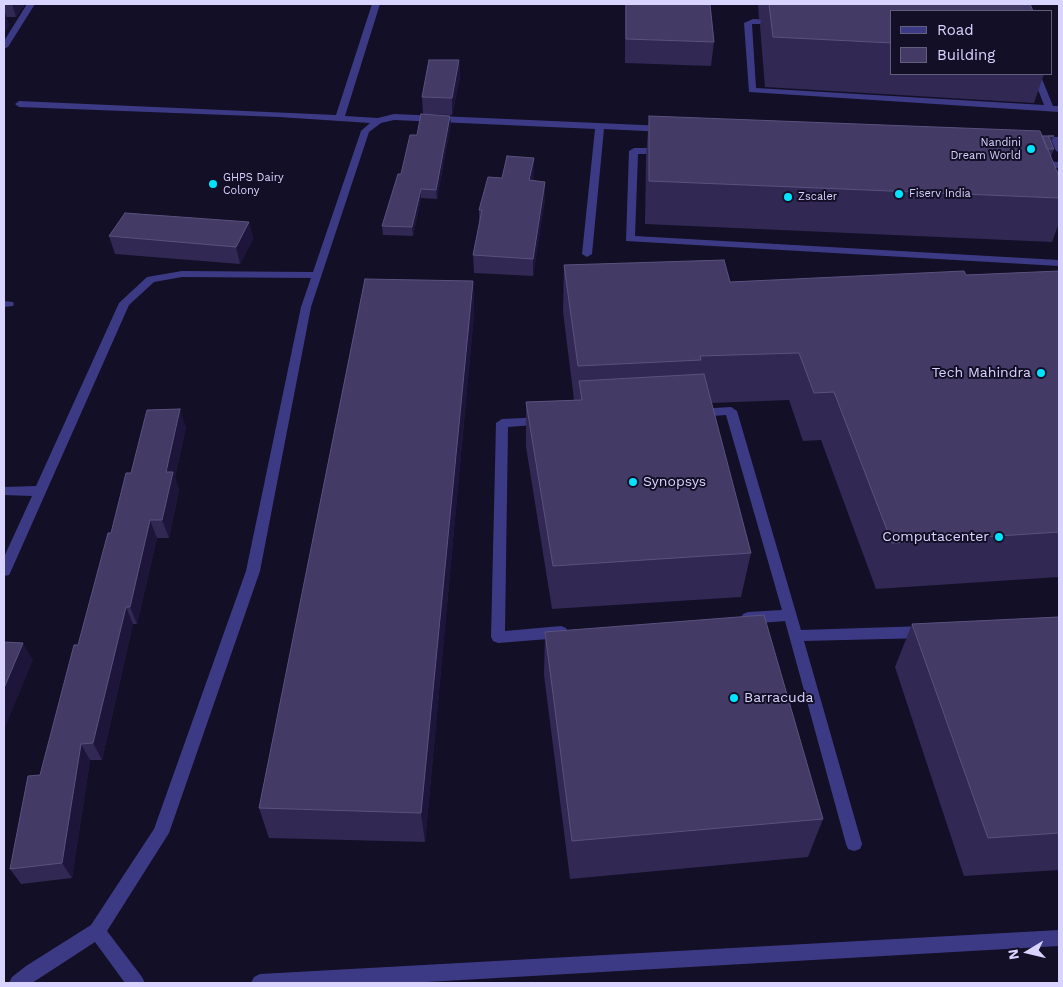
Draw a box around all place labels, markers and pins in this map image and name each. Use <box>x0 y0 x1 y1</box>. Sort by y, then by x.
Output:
place label: Nandini Dream World <box>950 136 1021 162</box>
marker: Nandini Dream World <box>1025 143 1037 155</box>
place label: GHPS Dairy Colony <box>223 171 284 197</box>
marker: GHPS Dairy Colony <box>207 178 219 190</box>
place label: Fiserv India <box>909 187 971 201</box>
marker: Fiserv India <box>893 188 905 200</box>
place label: Zscaler <box>798 190 837 204</box>
marker: Zscaler <box>782 191 794 203</box>
place label: Tech Mahindra <box>932 365 1031 381</box>
marker: Tech Mahindra <box>1035 367 1047 379</box>
place label: Synopsys <box>643 474 706 490</box>
marker: Synopsys <box>627 476 639 488</box>
place label: Computacenter <box>882 529 989 545</box>
marker: Computacenter <box>993 531 1005 543</box>
place label: Barracuda <box>744 690 813 706</box>
marker: Barracuda <box>728 692 740 704</box>

